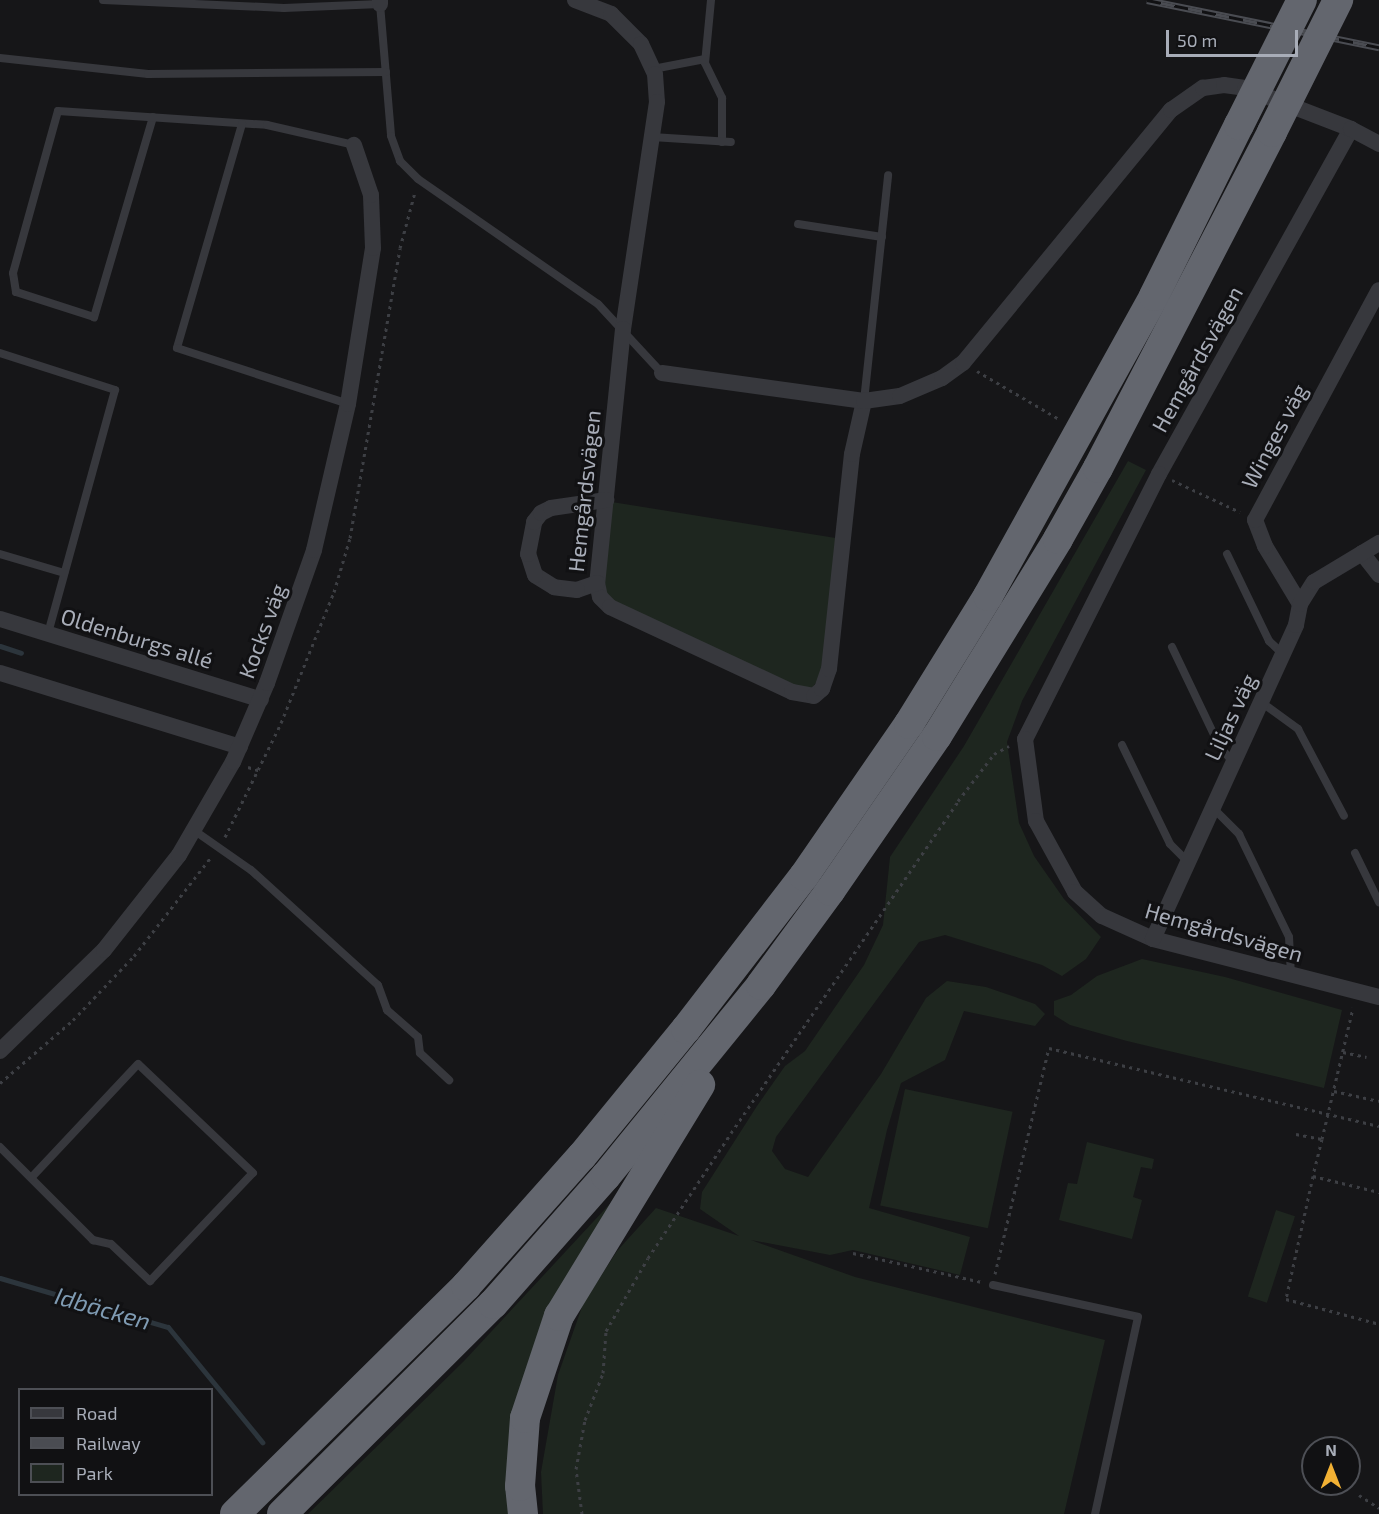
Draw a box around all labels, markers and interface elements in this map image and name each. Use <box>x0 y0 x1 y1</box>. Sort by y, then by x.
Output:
scale bar <box>1169 18 1301 56</box>
text: 50 m <box>1177 29 1217 51</box>
street label: Hemgårdsvägen <box>1146 281 1248 437</box>
street label: Winges väg <box>1235 379 1313 493</box>
street label: Hemgårdsvägen <box>562 409 606 573</box>
street label: Kocks väg <box>233 580 291 682</box>
street label: Oldenburgs allé <box>58 602 216 674</box>
street label: Liljas väg <box>1198 669 1262 765</box>
street label: Hemgårdsvägen <box>1142 897 1306 967</box>
water label: Idbäcken <box>52 1281 154 1335</box>
legend <box>18 1388 213 1496</box>
text: Road <box>76 1402 117 1424</box>
text: Railway <box>76 1432 141 1454</box>
north arrow <box>1301 1436 1361 1496</box>
text: N <box>1325 1440 1337 1459</box>
text: Park <box>76 1462 113 1484</box>

